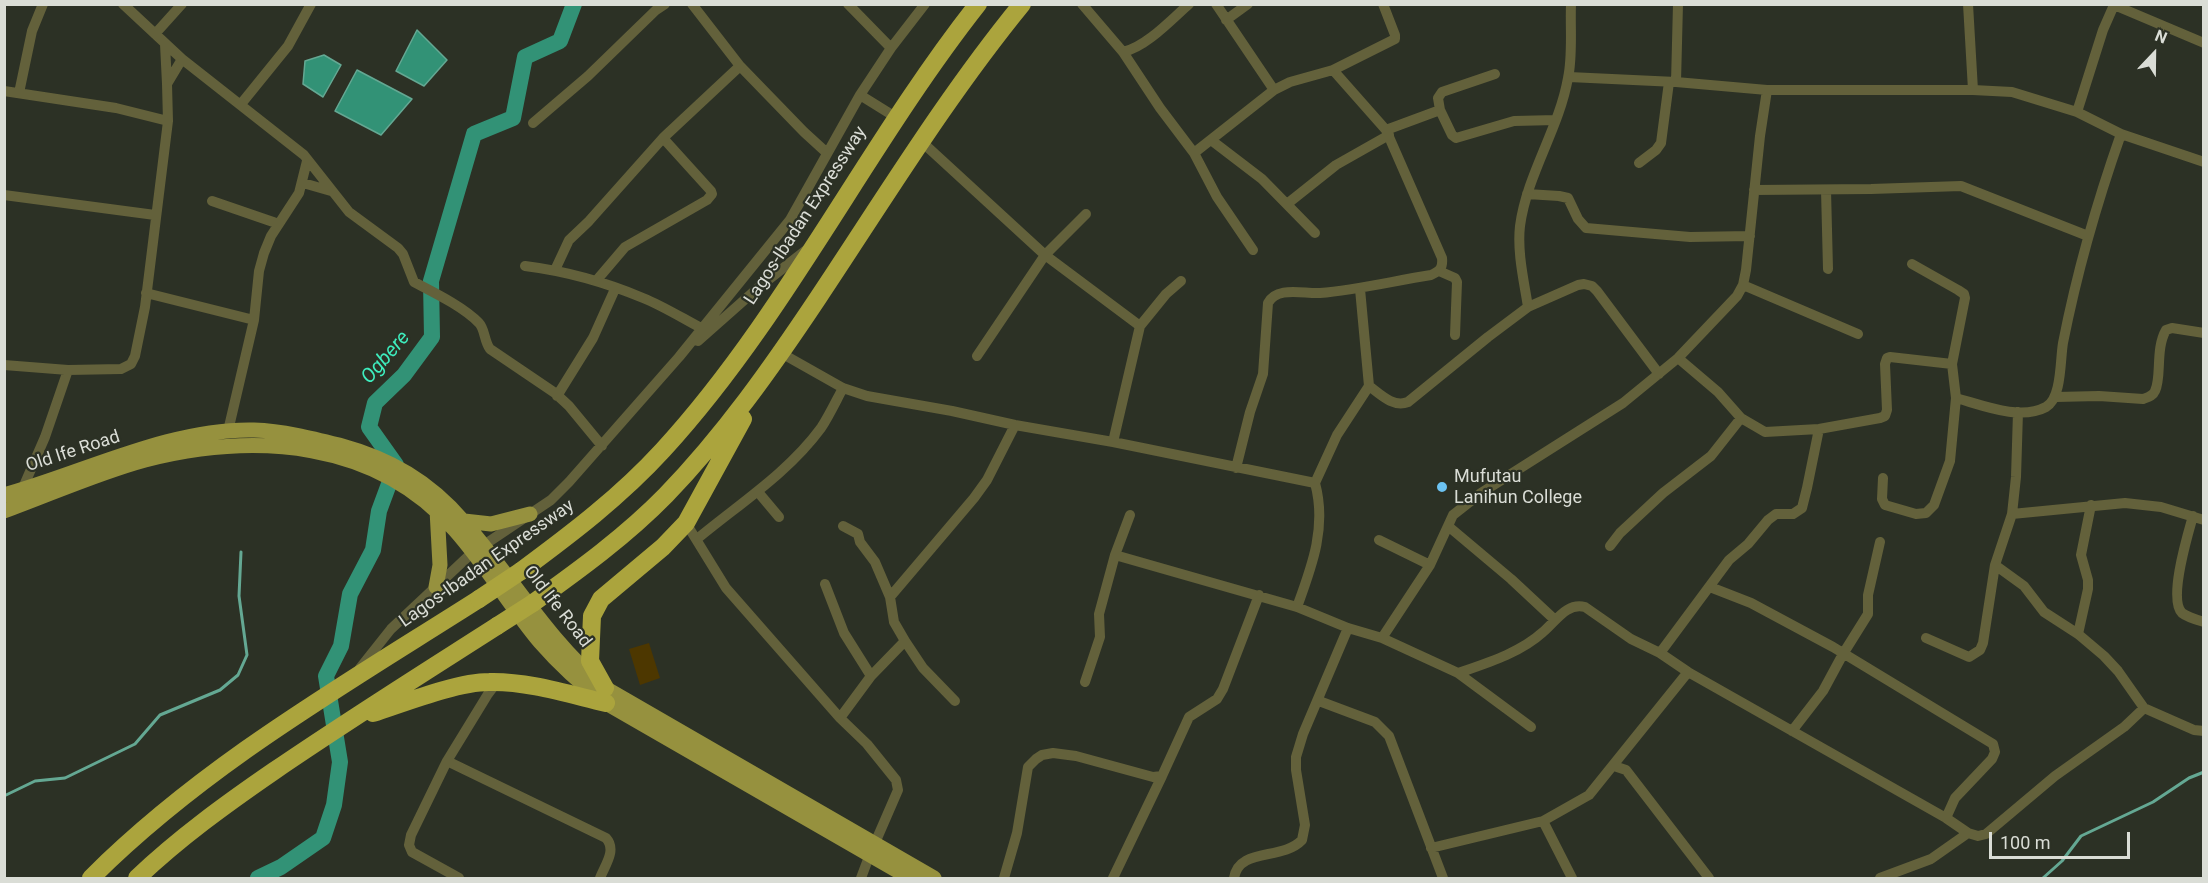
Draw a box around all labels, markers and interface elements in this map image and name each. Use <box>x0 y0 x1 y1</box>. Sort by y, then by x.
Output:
north arrow <box>2124 24 2184 84</box>
text: N <box>2152 26 2170 48</box>
street label: Lagos-Ibadan Expressway <box>740 123 872 309</box>
water label: Ogbere <box>357 327 415 389</box>
street label: Old Ife Road <box>23 427 123 477</box>
place label: Mufutau Lanihun College <box>1454 466 1582 508</box>
marker: Mufutau Lanihun College <box>1435 480 1449 494</box>
street label: Lagos-Ibadan Expressway <box>395 495 579 633</box>
street label: Old Ife Road <box>518 562 596 652</box>
scale bar <box>1992 820 2133 858</box>
text: 100 m <box>2000 832 2051 853</box>

